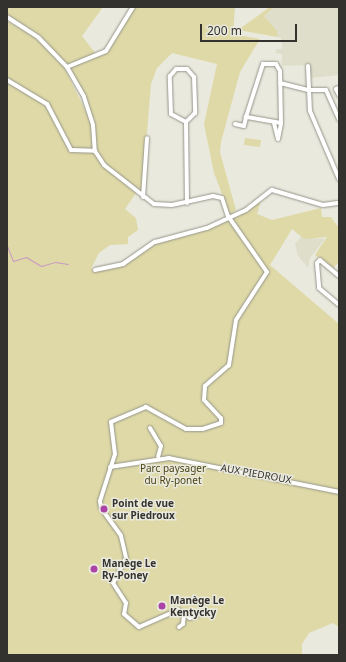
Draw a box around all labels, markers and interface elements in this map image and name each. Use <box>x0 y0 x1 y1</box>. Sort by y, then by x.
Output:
scale bar <box>202 16 299 42</box>
text: 200 m <box>207 22 242 39</box>
park label: Parc paysager du Ry-ponet <box>140 462 206 486</box>
street label: AUX PIEDROUX <box>220 462 292 486</box>
place label: Point de vue sur Piedroux <box>112 497 175 520</box>
marker: Point de vue sur Piedroux <box>99 504 109 514</box>
place label: Manège Le Ry-Poney <box>102 557 156 580</box>
marker: Manège Le Ry-Poney <box>89 564 99 574</box>
place label: Manège Le Kentycky <box>170 594 224 618</box>
marker: Manège Le Kentycky <box>157 601 167 611</box>

